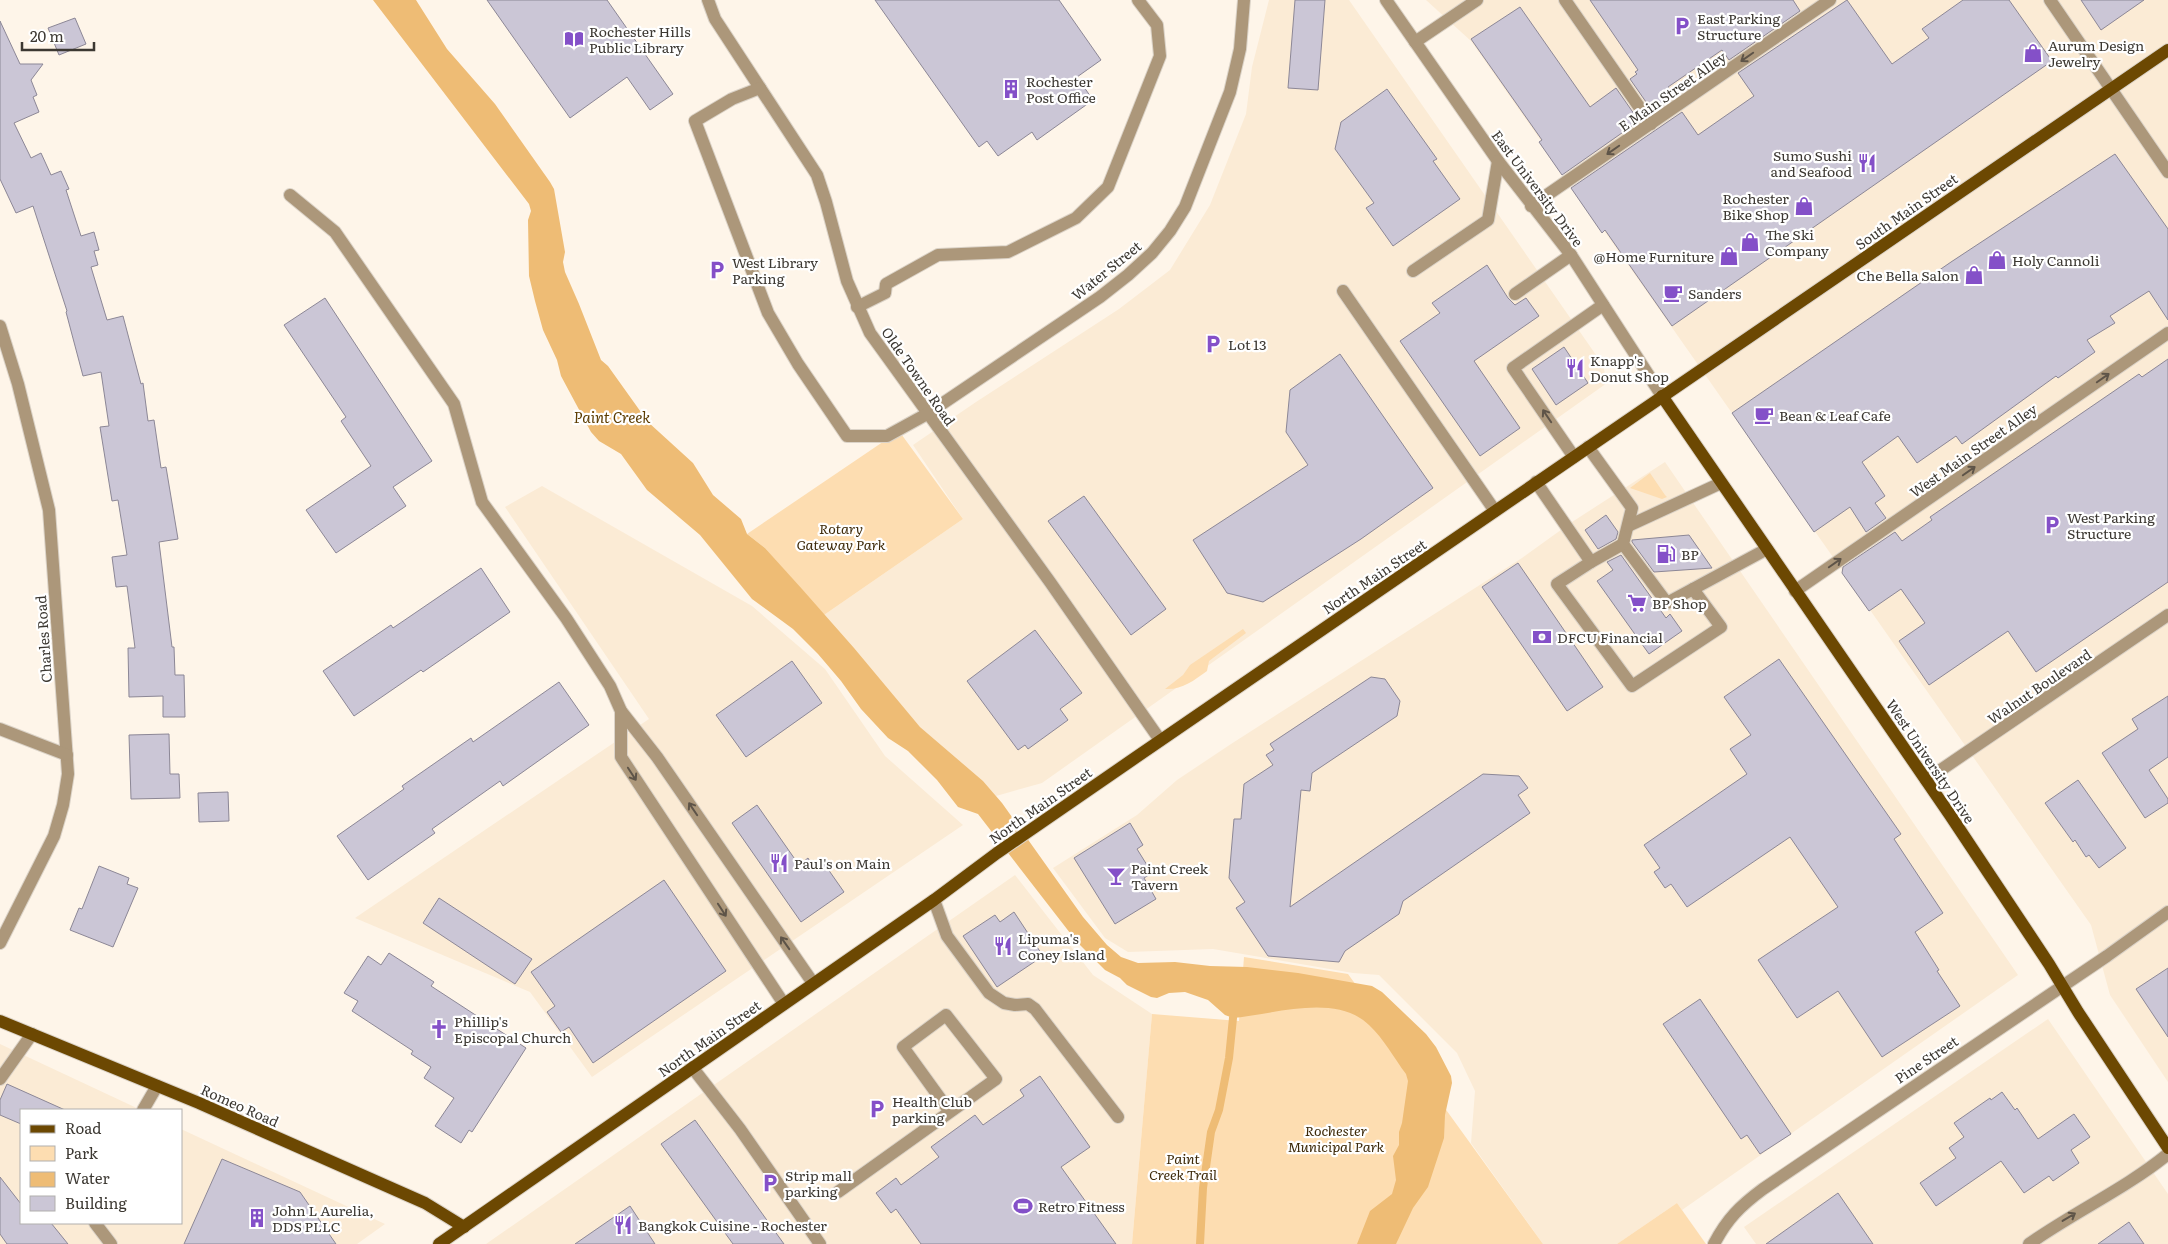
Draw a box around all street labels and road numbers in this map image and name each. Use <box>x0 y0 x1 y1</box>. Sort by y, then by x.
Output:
street label: E Main Street Alley <box>1614 46 1731 136</box>
street label: East University Drive <box>1488 126 1588 250</box>
street label: South Main Street <box>1851 168 1961 254</box>
street label: Water Street <box>1067 235 1145 304</box>
street label: Olde Towne Road <box>877 323 961 430</box>
street label: West Main Street Alley <box>1905 398 2041 502</box>
street label: North Main Street <box>1318 534 1430 618</box>
street label: Charles Road <box>30 594 56 683</box>
street label: Walnut Boulevard <box>1983 644 2095 728</box>
street label: West University Drive <box>1882 695 1980 827</box>
street label: North Main Street <box>985 762 1096 848</box>
street label: North Main Street <box>654 995 765 1081</box>
street label: Pine Street <box>1890 1030 1962 1088</box>
street label: Romeo Road <box>198 1079 283 1131</box>

